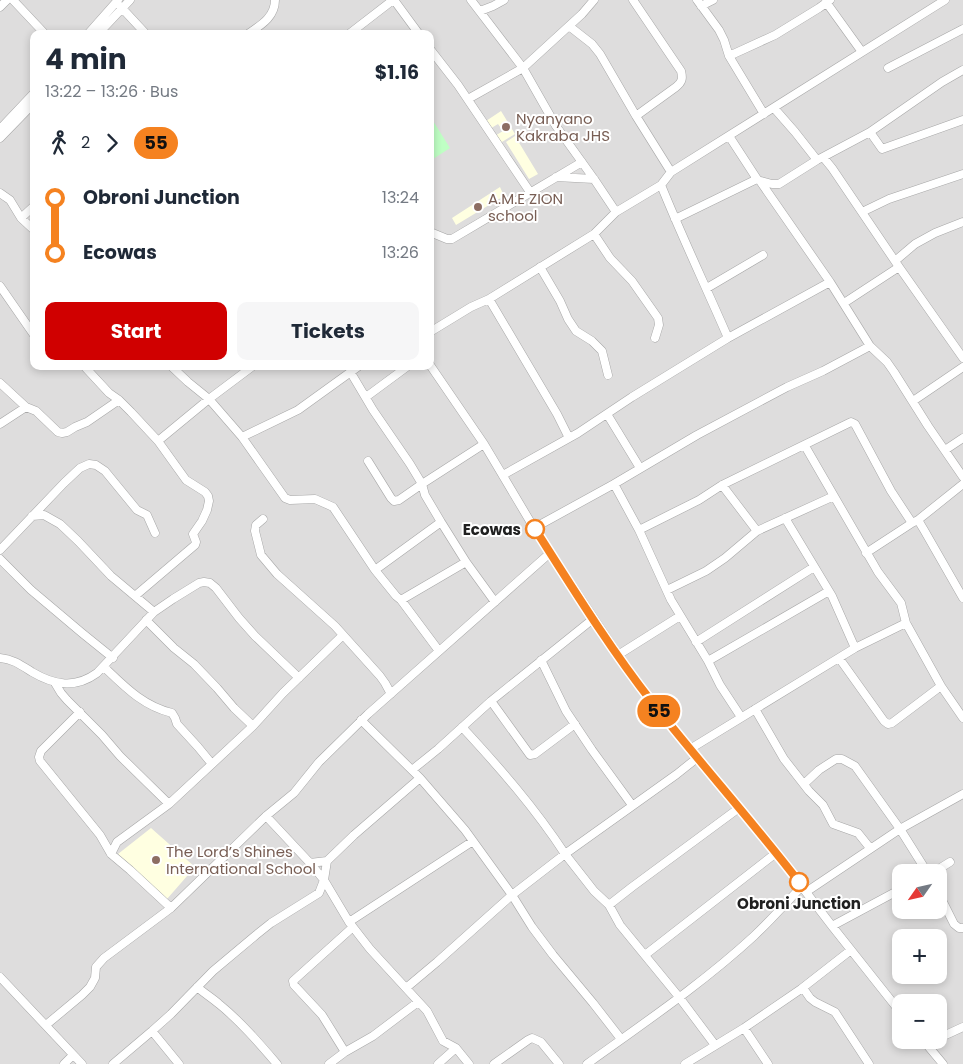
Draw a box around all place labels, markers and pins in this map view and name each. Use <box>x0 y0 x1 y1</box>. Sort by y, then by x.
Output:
place label: Nyanyano Kakraba JHS <box>516 108 610 146</box>
marker: Nyanyano Kakraba JHS <box>500 121 512 133</box>
place label: A.M.E ZION school <box>488 188 563 226</box>
marker: A.M.E ZION school <box>472 201 484 213</box>
place label: Ecowas <box>463 519 521 540</box>
marker: Ecowas <box>525 519 545 539</box>
place label: The Lord’s Shines International School <box>166 841 316 879</box>
marker: The Lord’s Shines International School <box>150 854 162 866</box>
marker: Obroni Junction <box>789 872 809 892</box>
place label: Obroni Junction <box>737 893 861 914</box>

